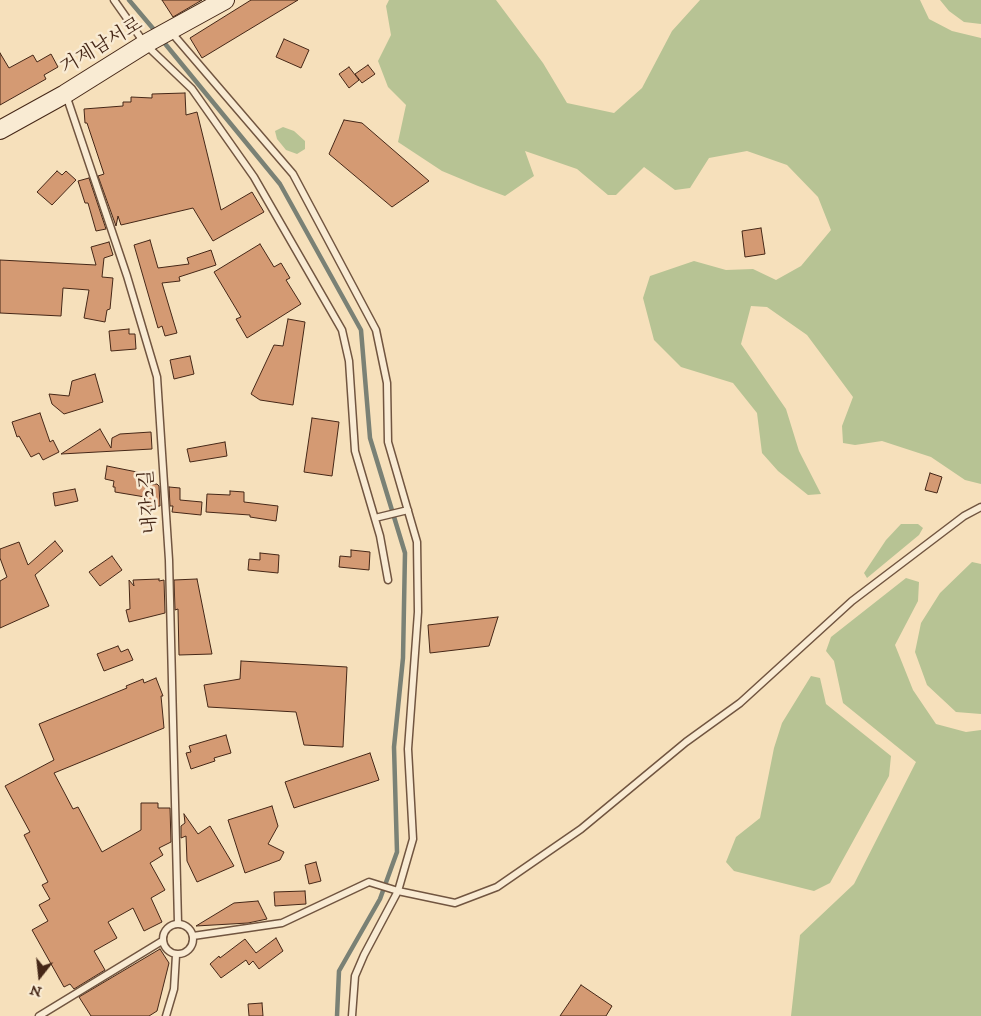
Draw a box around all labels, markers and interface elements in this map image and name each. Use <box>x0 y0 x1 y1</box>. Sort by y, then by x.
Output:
street label: 거제남서로 <box>57 14 147 80</box>
street label: 내간2길 <box>136 469 164 535</box>
north arrow <box>15 951 65 1001</box>
text: N <box>28 980 44 1001</box>

